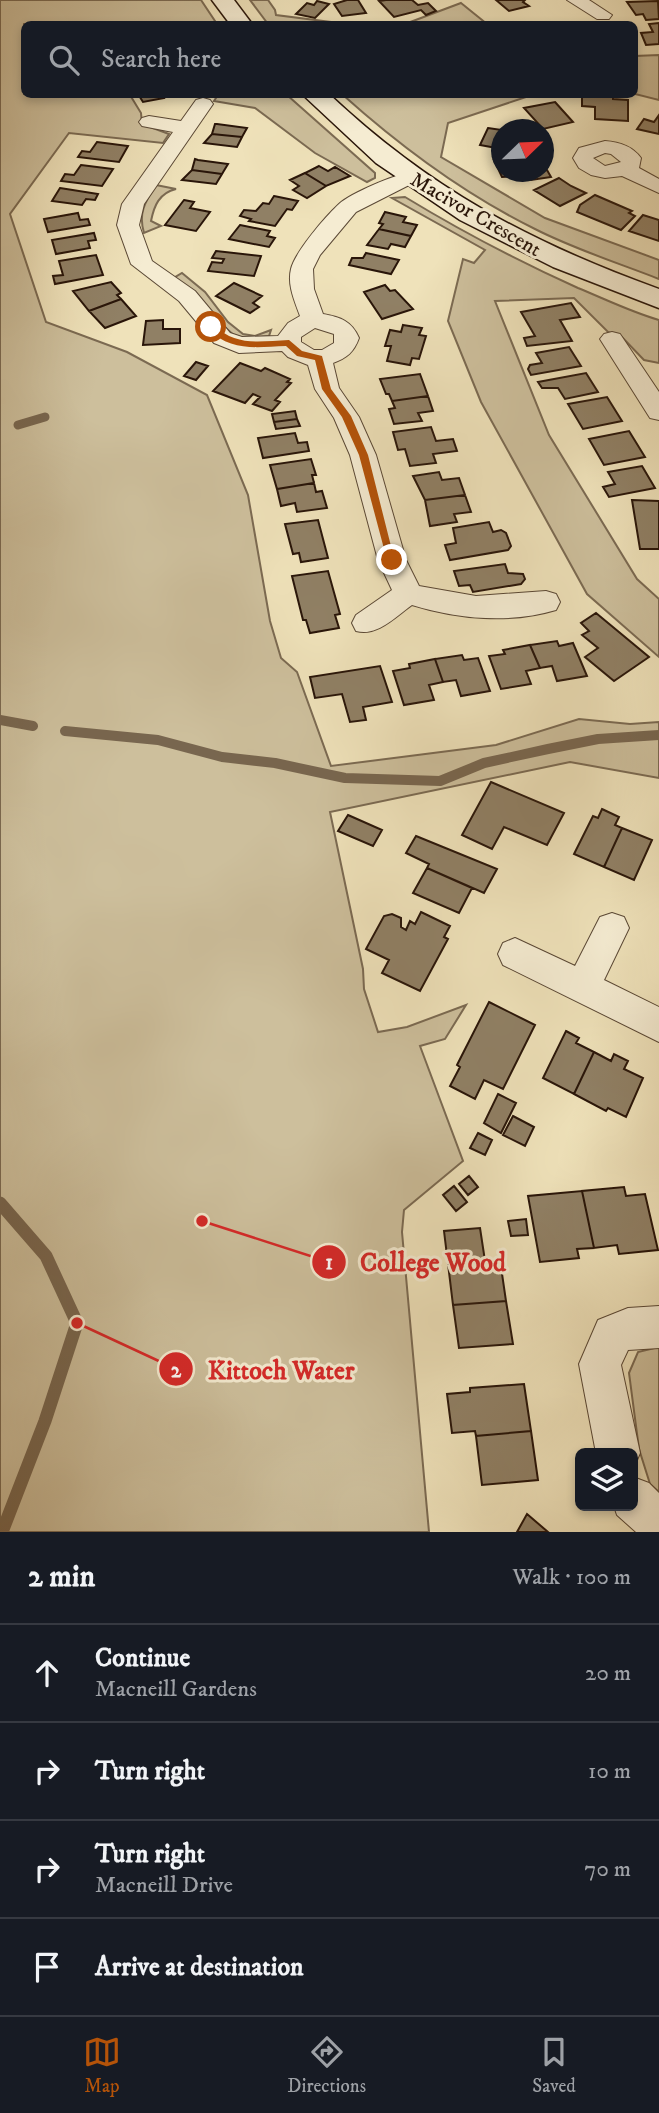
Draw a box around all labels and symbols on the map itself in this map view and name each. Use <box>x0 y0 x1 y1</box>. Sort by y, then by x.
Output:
north arrow <box>491 119 554 182</box>
street label: Macivor Crescent <box>405 167 546 263</box>
route start <box>195 311 226 342</box>
route end <box>376 544 407 575</box>
callout: College Wood <box>311 1239 520 1286</box>
text: College Wood <box>360 1247 507 1280</box>
text: 1 <box>325 1250 333 1276</box>
callout: Kittoch Water <box>159 1346 368 1393</box>
text: Kittoch Water <box>208 1355 355 1388</box>
text: 2 <box>171 1358 182 1384</box>

